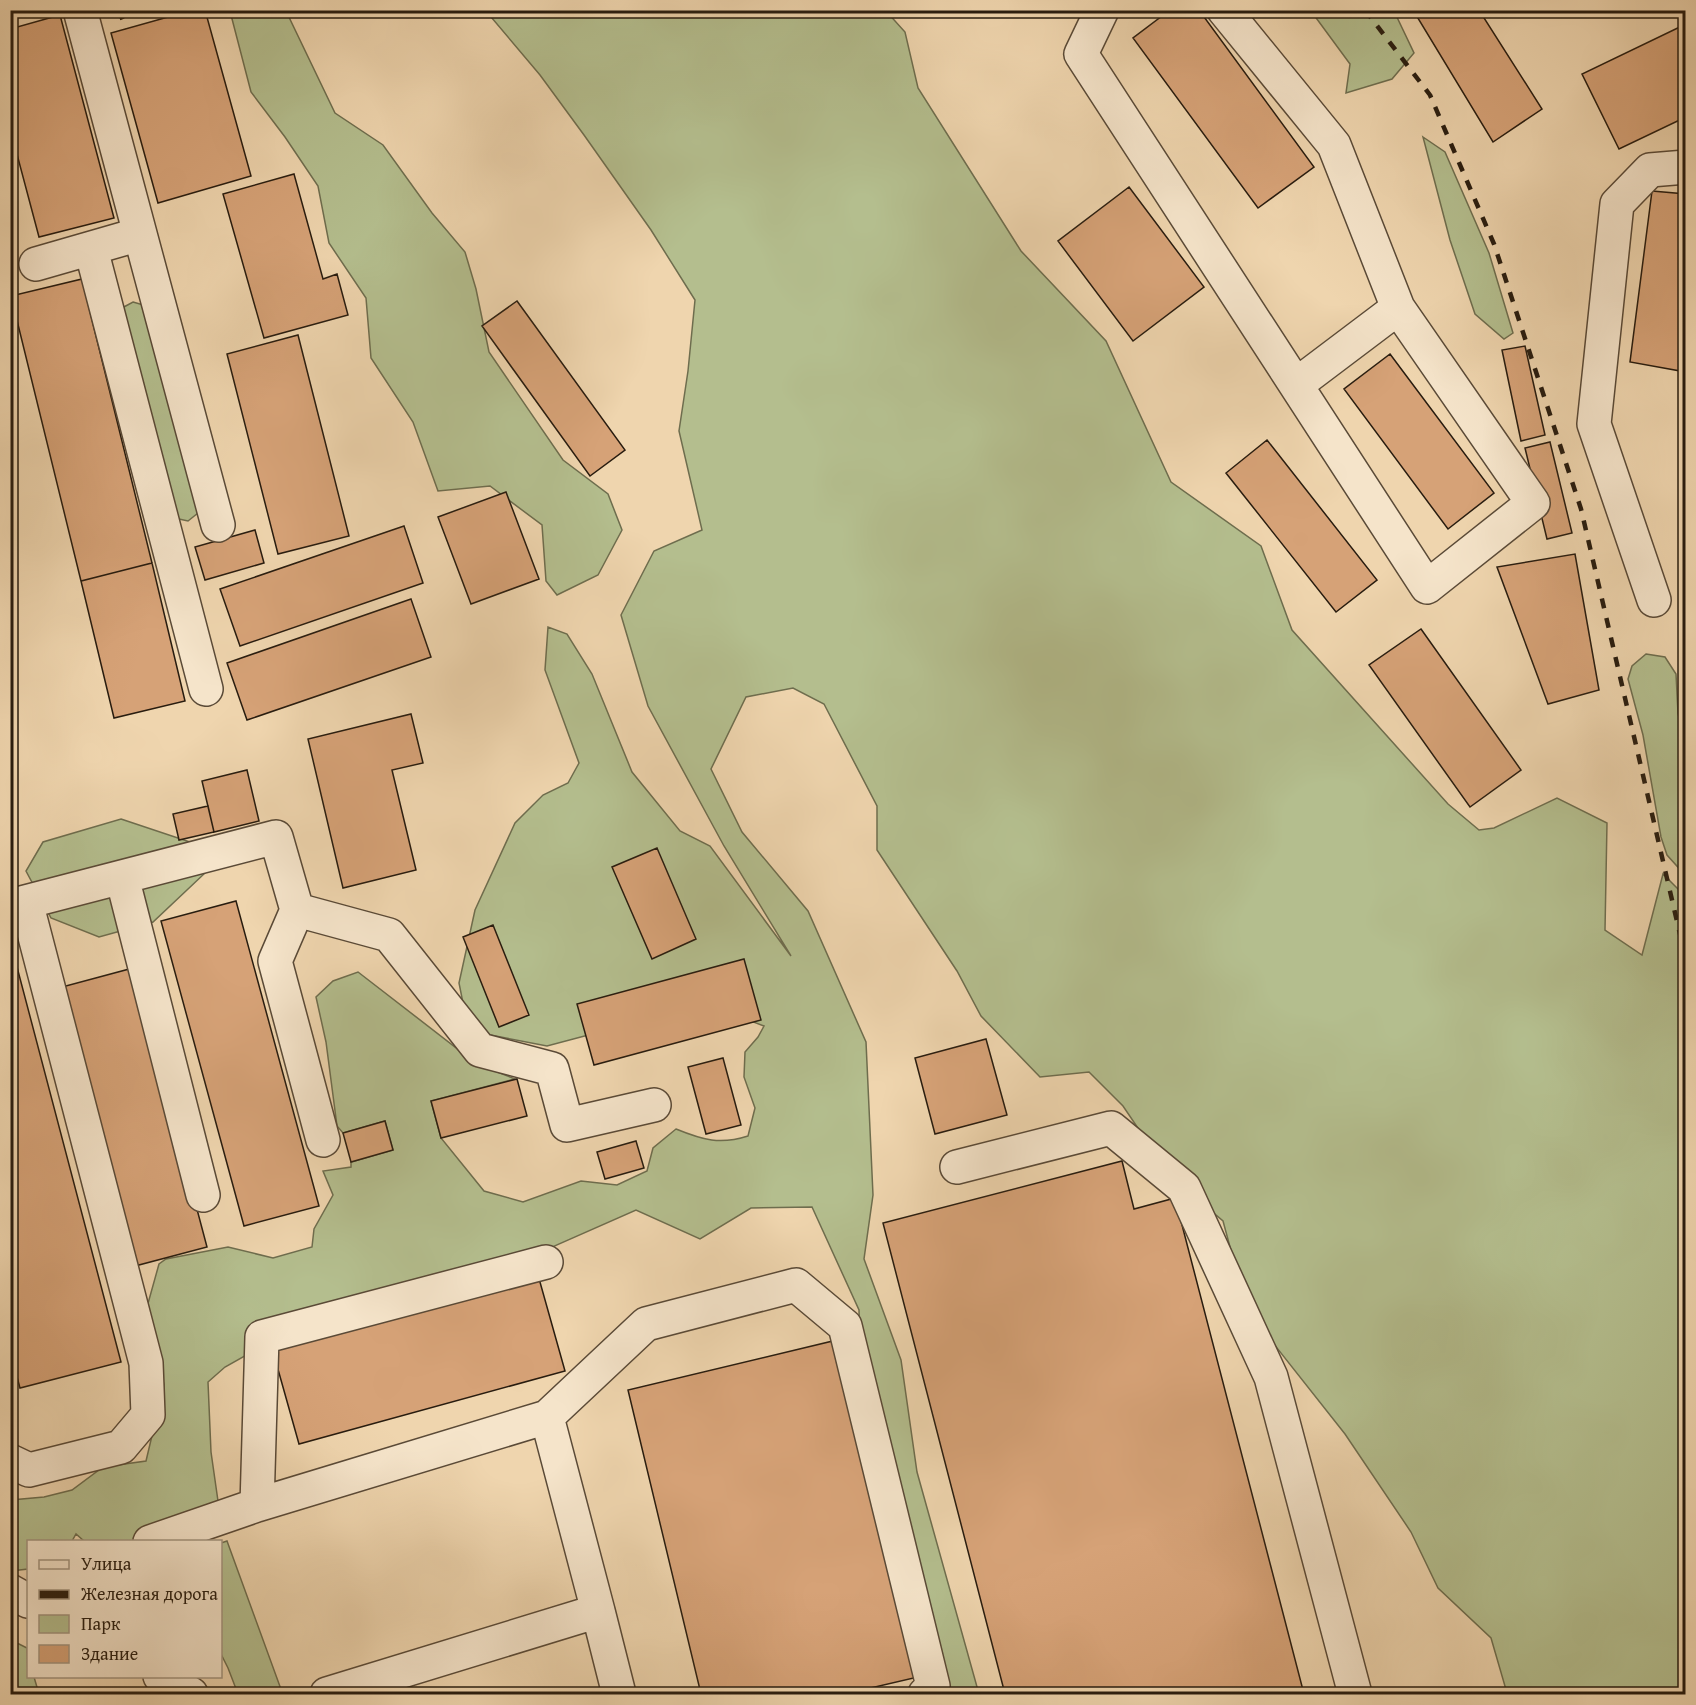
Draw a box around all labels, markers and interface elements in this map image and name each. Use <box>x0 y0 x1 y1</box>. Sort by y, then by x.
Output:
legend <box>27 1540 222 1678</box>
text: Улица <box>81 1550 132 1577</box>
text: Железная дорога <box>80 1580 218 1607</box>
text: Парк <box>81 1610 121 1637</box>
text: Здание <box>81 1640 138 1667</box>

